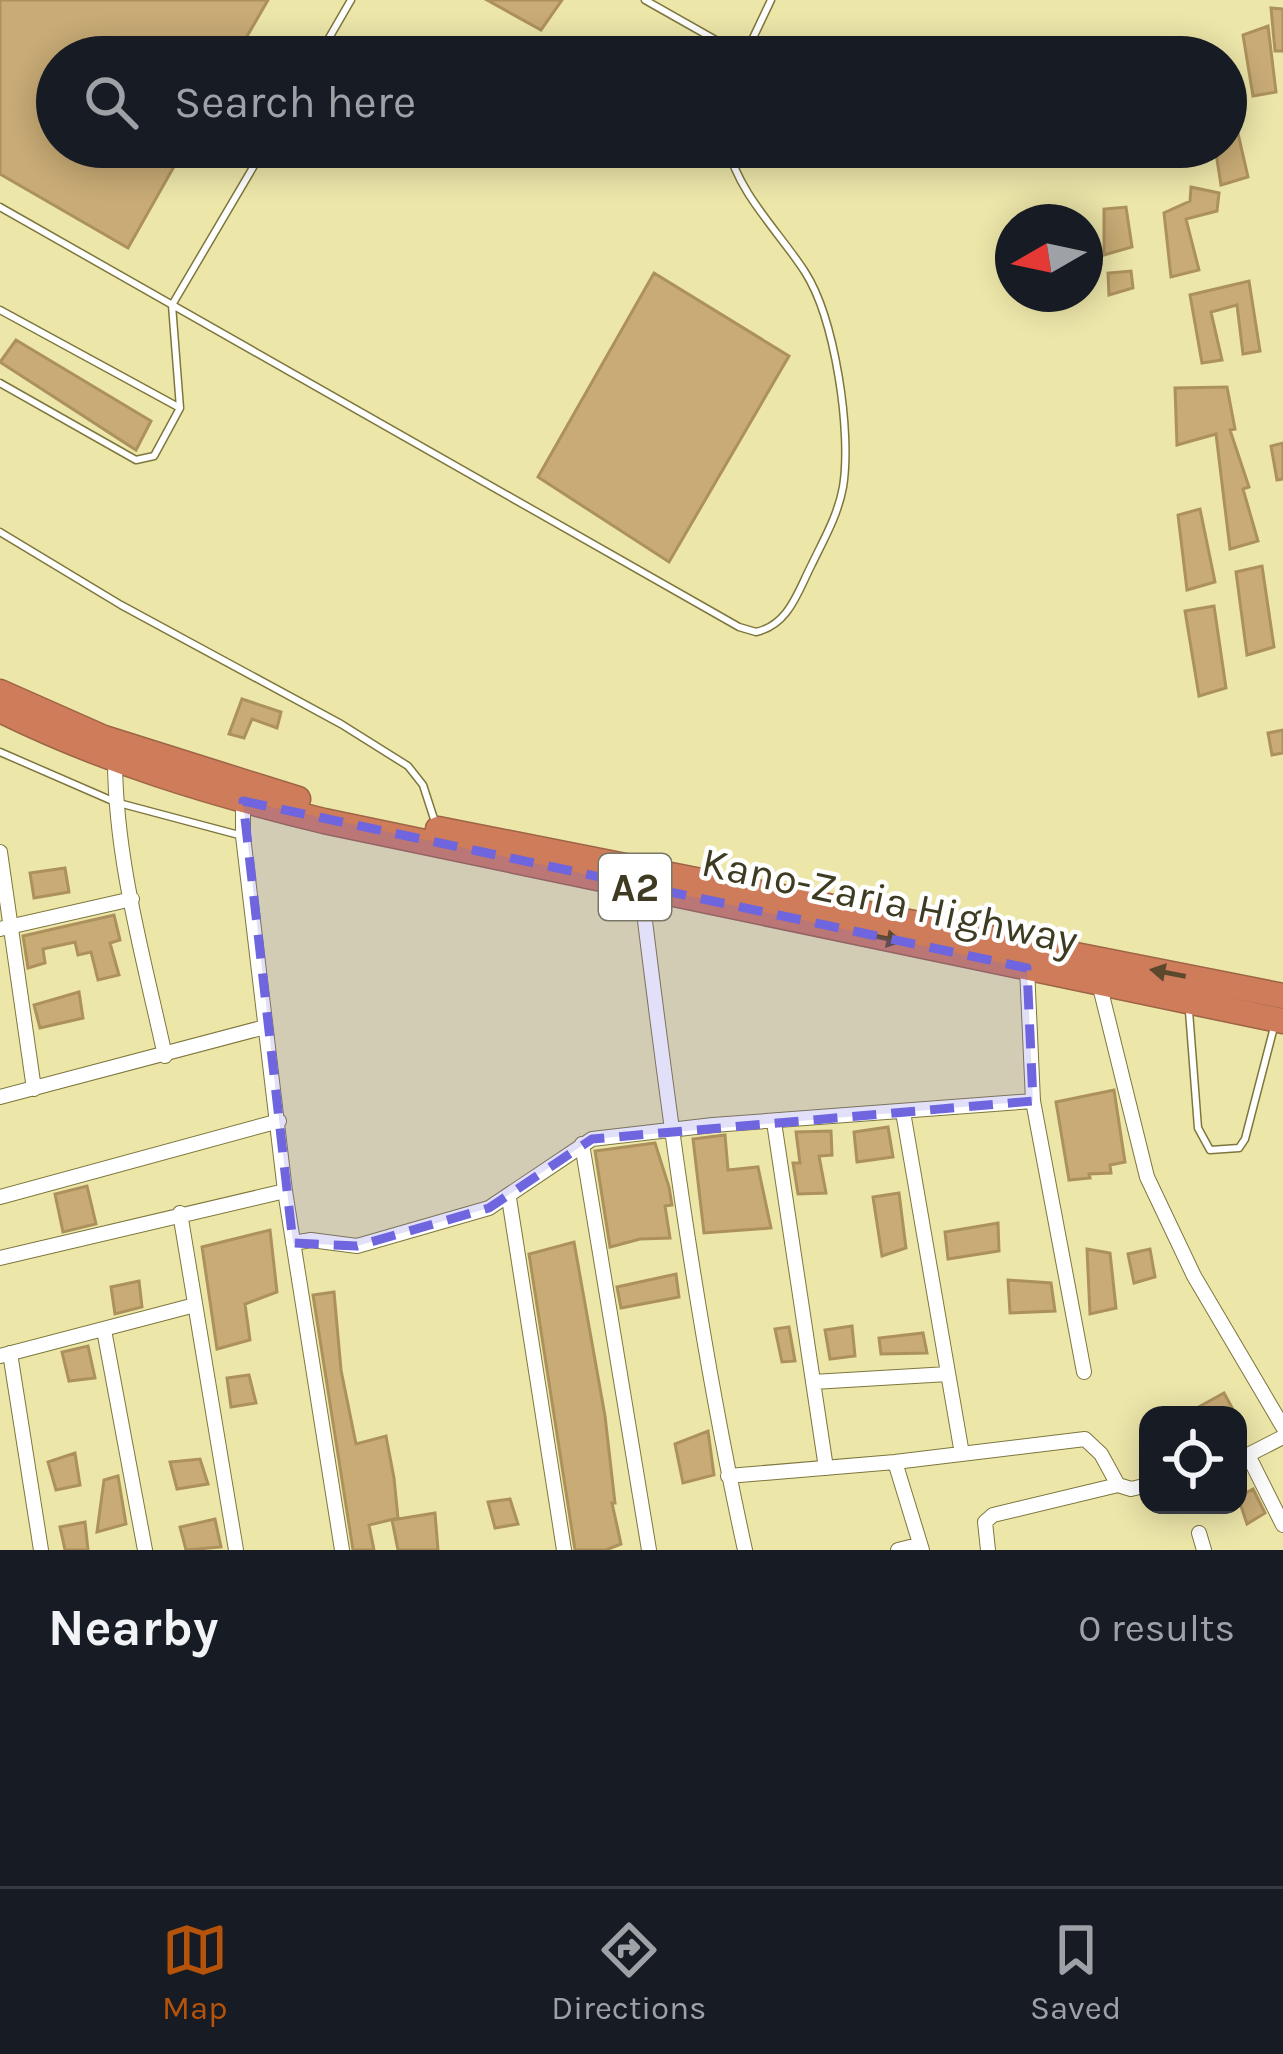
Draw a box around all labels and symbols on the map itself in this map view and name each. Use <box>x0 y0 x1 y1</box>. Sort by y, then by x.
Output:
north arrow <box>995 204 1103 312</box>
street label: Kano-Zaria Highway <box>697 837 1082 965</box>
road number: A2 <box>599 854 671 920</box>
one-way arrow <box>865 930 903 949</box>
one-way arrow <box>1149 963 1187 982</box>

